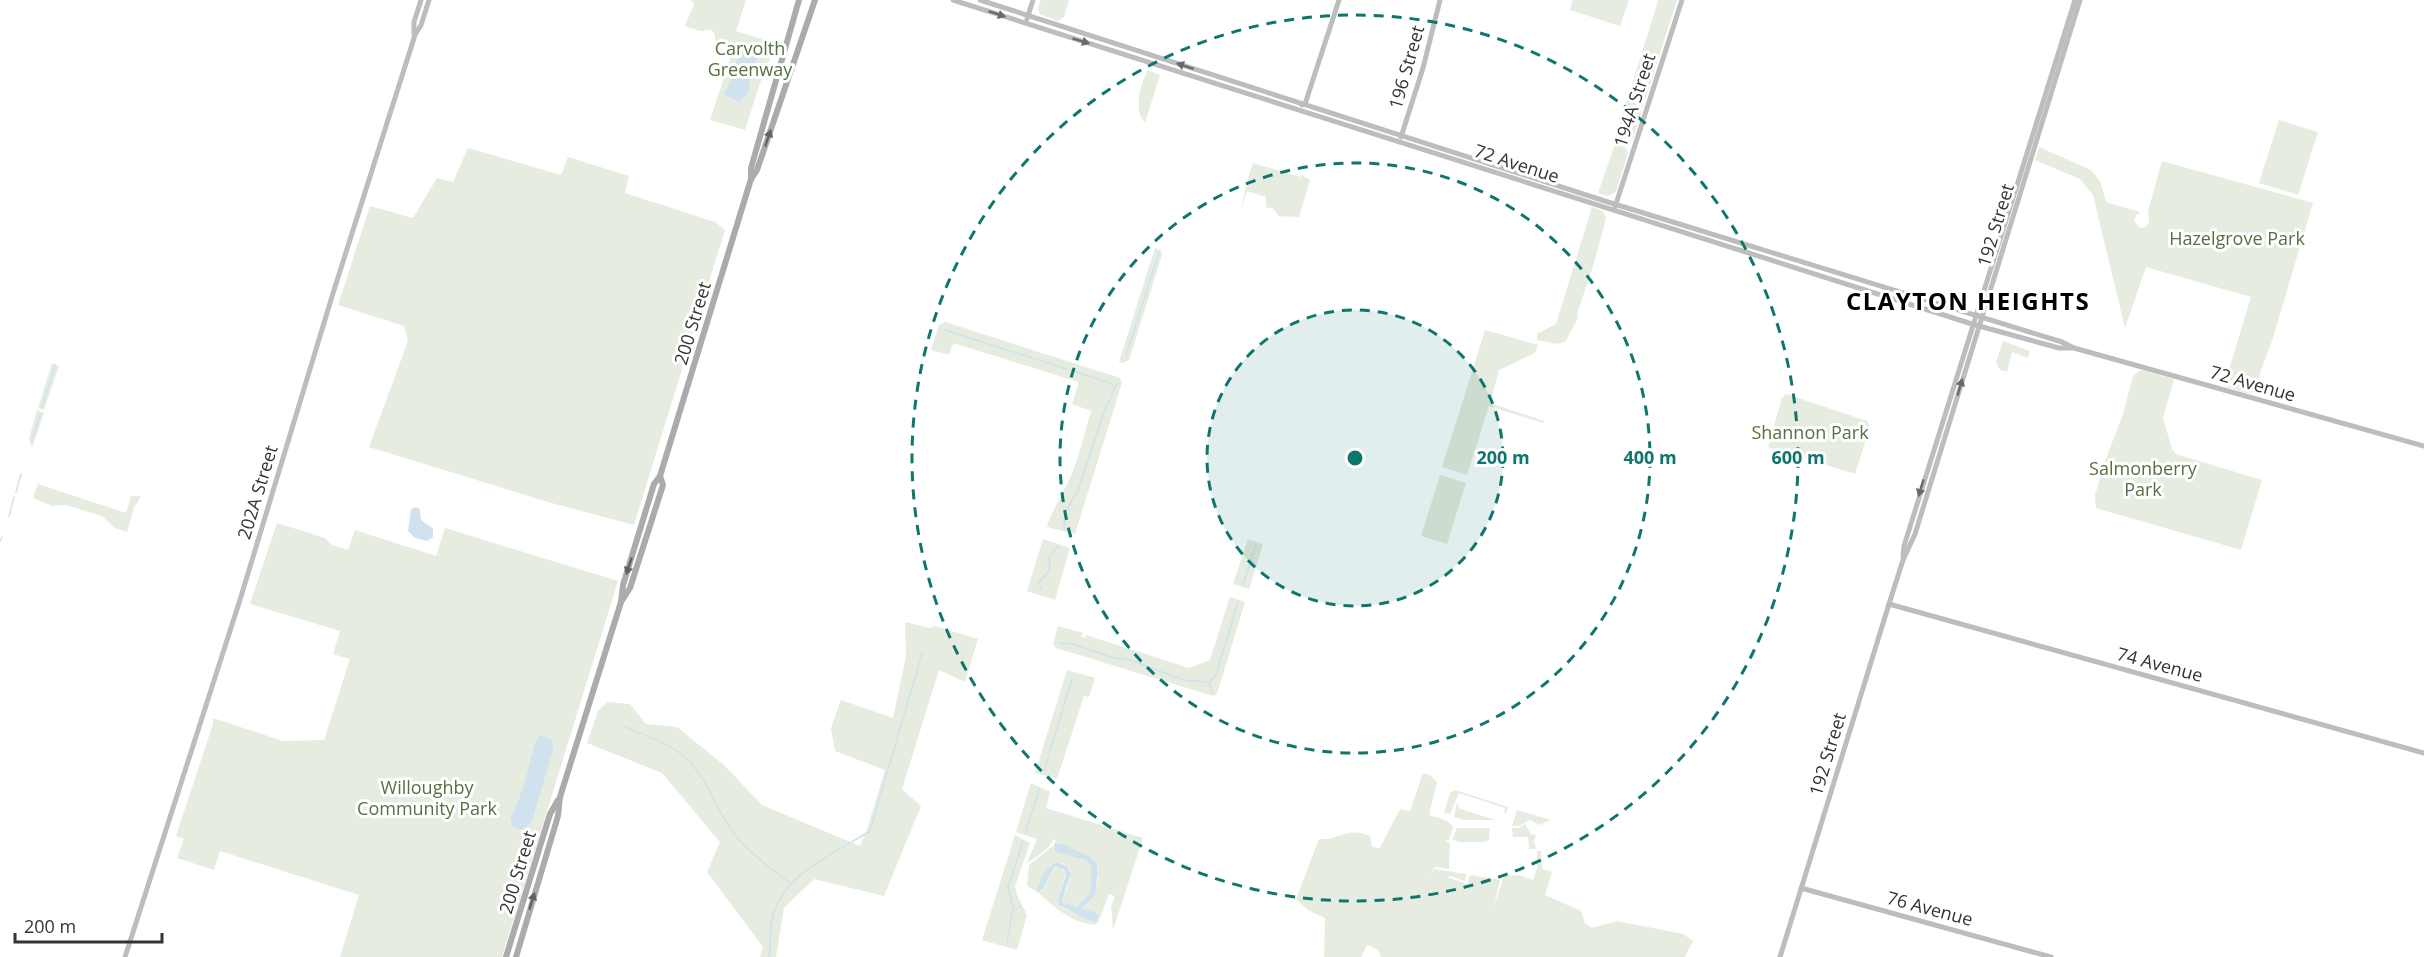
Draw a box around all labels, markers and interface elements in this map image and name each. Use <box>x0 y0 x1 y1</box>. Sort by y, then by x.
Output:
one-way arrow <box>988 10 1006 20</box>
street label: 196 Street <box>1383 22 1429 112</box>
park label: Carvolth Greenway <box>708 36 793 81</box>
one-way arrow <box>1072 37 1090 46</box>
street label: 194A Street <box>1608 50 1660 150</box>
one-way arrow <box>1176 61 1194 70</box>
one-way arrow <box>764 129 774 147</box>
street label: 72 Avenue <box>1471 138 1563 188</box>
street label: 192 Street <box>1971 180 2019 270</box>
park label: Hazelgrove Park <box>2169 226 2305 250</box>
street label: 200 Street <box>668 278 716 368</box>
district label: CLAYTON HEIGHTS <box>1846 284 2090 317</box>
street label: 72 Avenue <box>2207 359 2299 407</box>
one-way arrow <box>1956 378 1965 396</box>
park label: Shannon Park <box>1751 420 1869 444</box>
street label: 202A Street <box>231 442 283 542</box>
text: 200 m <box>1476 445 1530 469</box>
text: 400 m <box>1623 445 1677 469</box>
text: 600 m <box>1771 445 1825 469</box>
centre of rings <box>1345 448 1365 468</box>
park label: Salmonberry Park <box>2089 456 2198 501</box>
one-way arrow <box>1916 479 1925 497</box>
one-way arrow <box>624 557 633 575</box>
street label: 74 Avenue <box>2114 641 2206 687</box>
street label: 192 Street <box>1803 709 1851 799</box>
park label: Willoughby Community Park <box>357 775 497 820</box>
street label: 200 Street <box>493 827 541 917</box>
street label: 76 Avenue <box>1884 885 1976 931</box>
one-way arrow <box>528 892 537 910</box>
scale bar <box>15 906 162 944</box>
text: 200 m <box>24 914 76 938</box>

